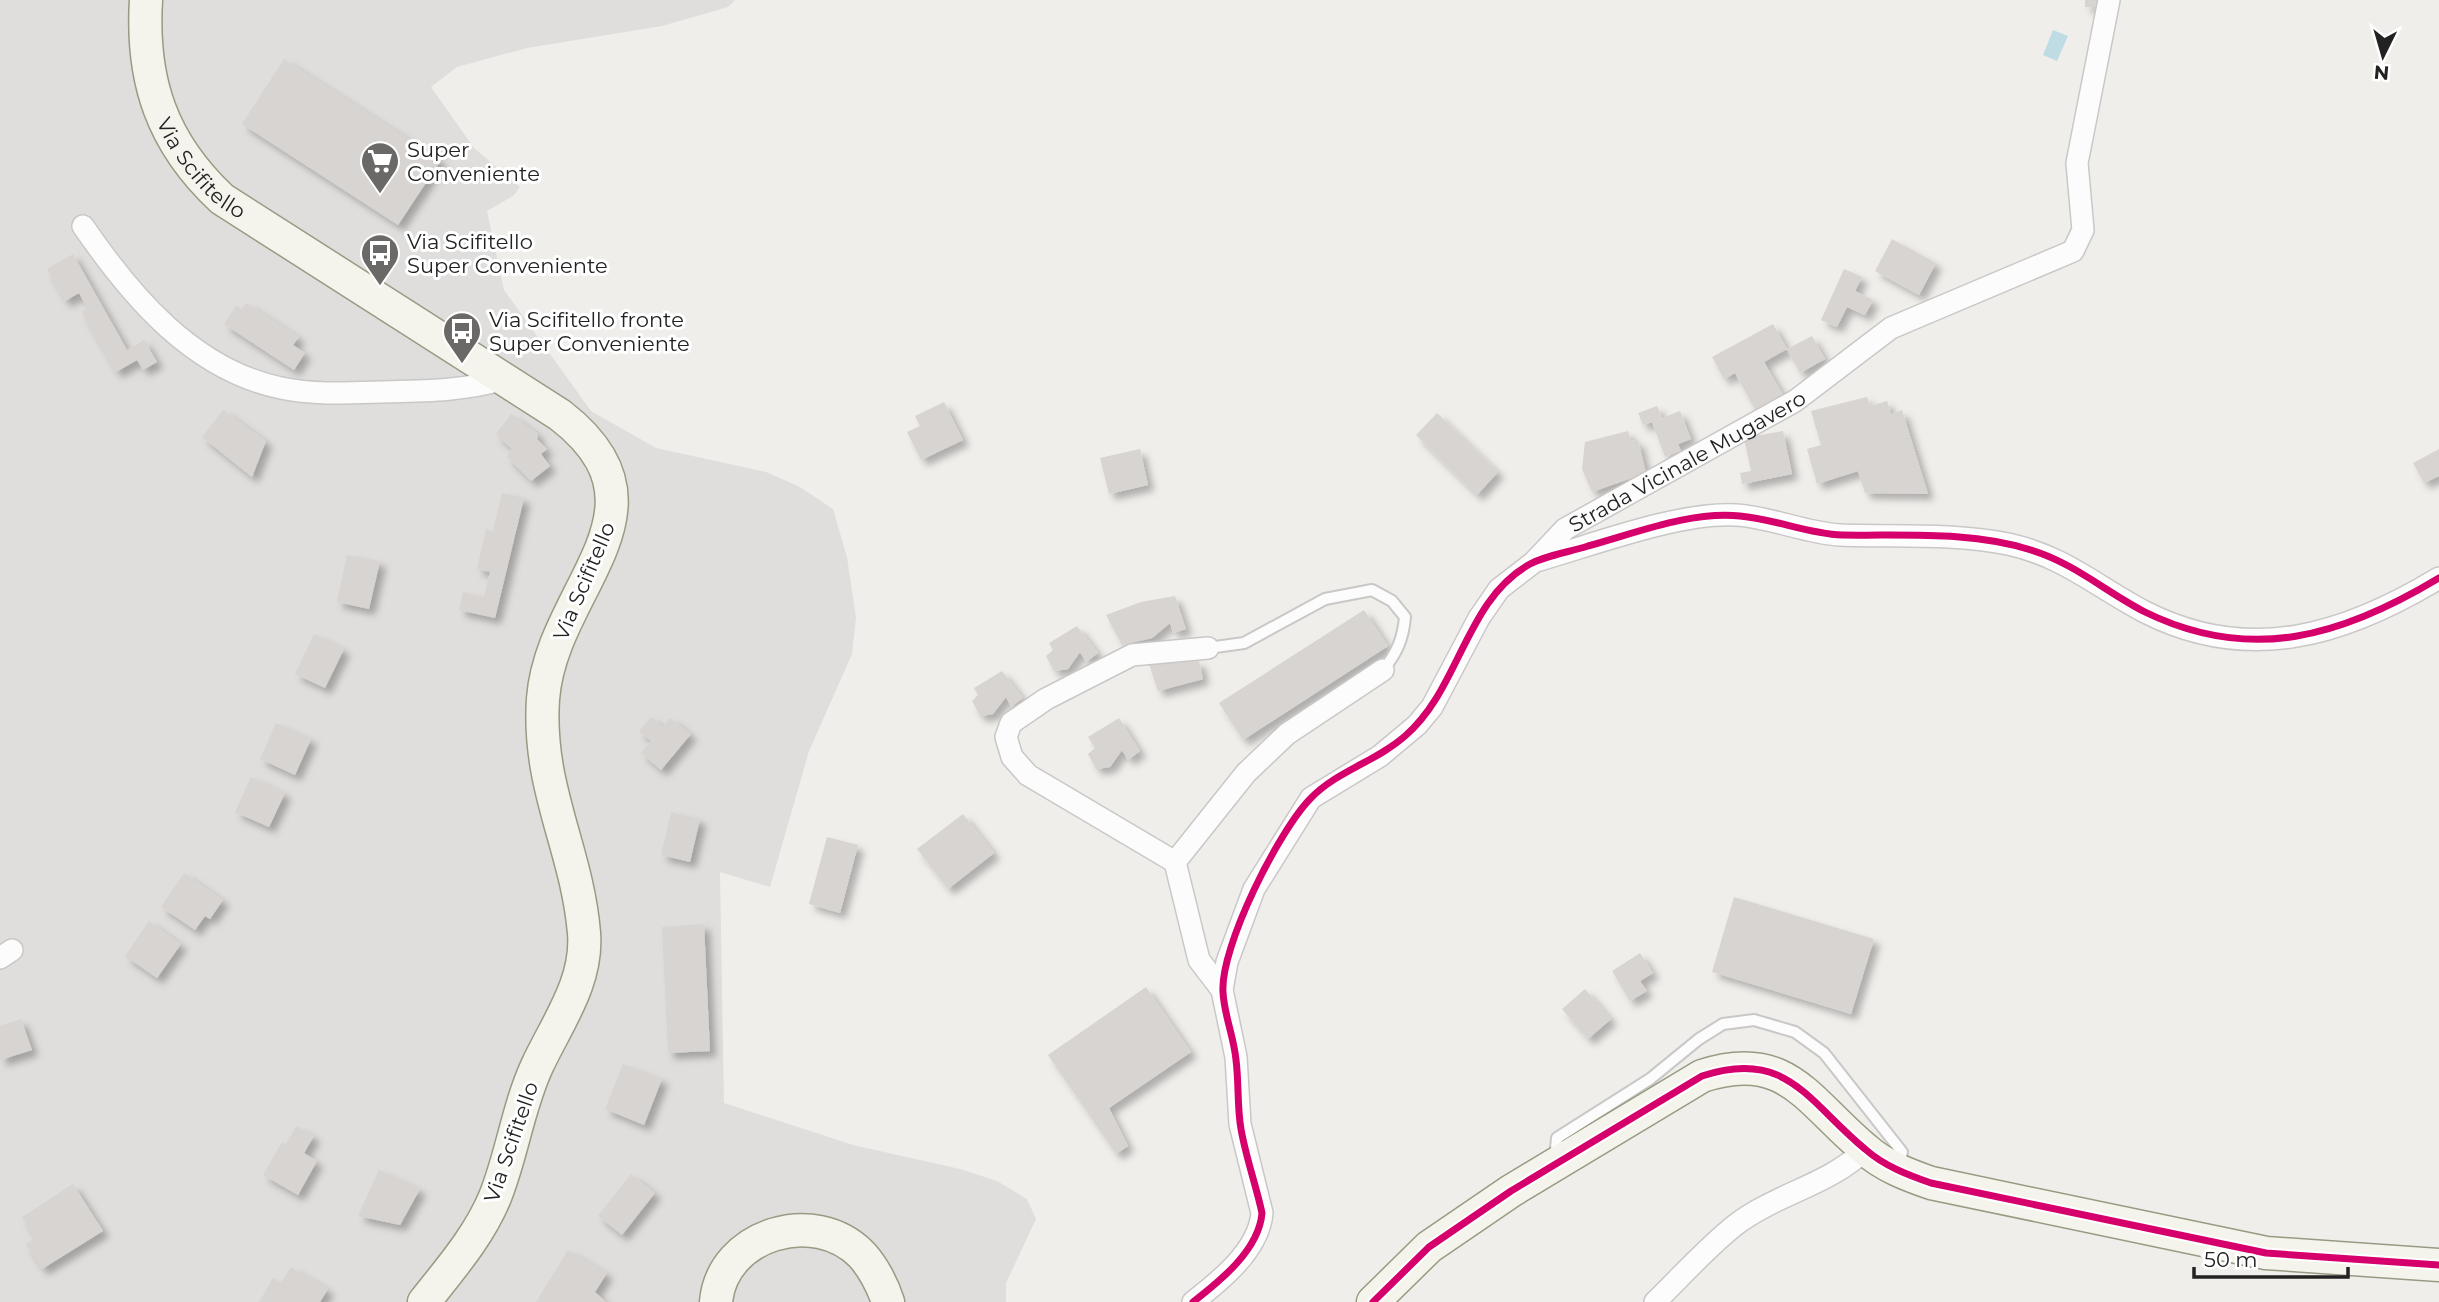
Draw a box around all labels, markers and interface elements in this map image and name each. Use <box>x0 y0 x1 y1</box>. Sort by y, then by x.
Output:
north arrow <box>2348 21 2418 91</box>
text: N <box>2373 60 2390 85</box>
street label: Via Scifitello <box>152 113 251 223</box>
place label: Super Conveniente <box>407 137 540 186</box>
supermarket icon: Super Conveniente <box>359 140 401 195</box>
place label: Via Scifitello Super Conveniente <box>407 229 608 278</box>
bus stop icon: Via Scifitello Super Conveniente <box>359 232 401 287</box>
place label: Via Scifitello fronte Super Conveniente <box>489 307 690 356</box>
bus stop icon: Via Scifitello fronte Super Conveniente <box>441 310 483 365</box>
street label: Strada Vicinale Mugavero <box>1564 385 1810 537</box>
street label: Via Scifitello <box>548 518 620 644</box>
street label: Via Scifitello <box>479 1078 543 1206</box>
scale bar <box>2194 1236 2348 1280</box>
text: 50 m <box>2204 1247 2258 1272</box>

